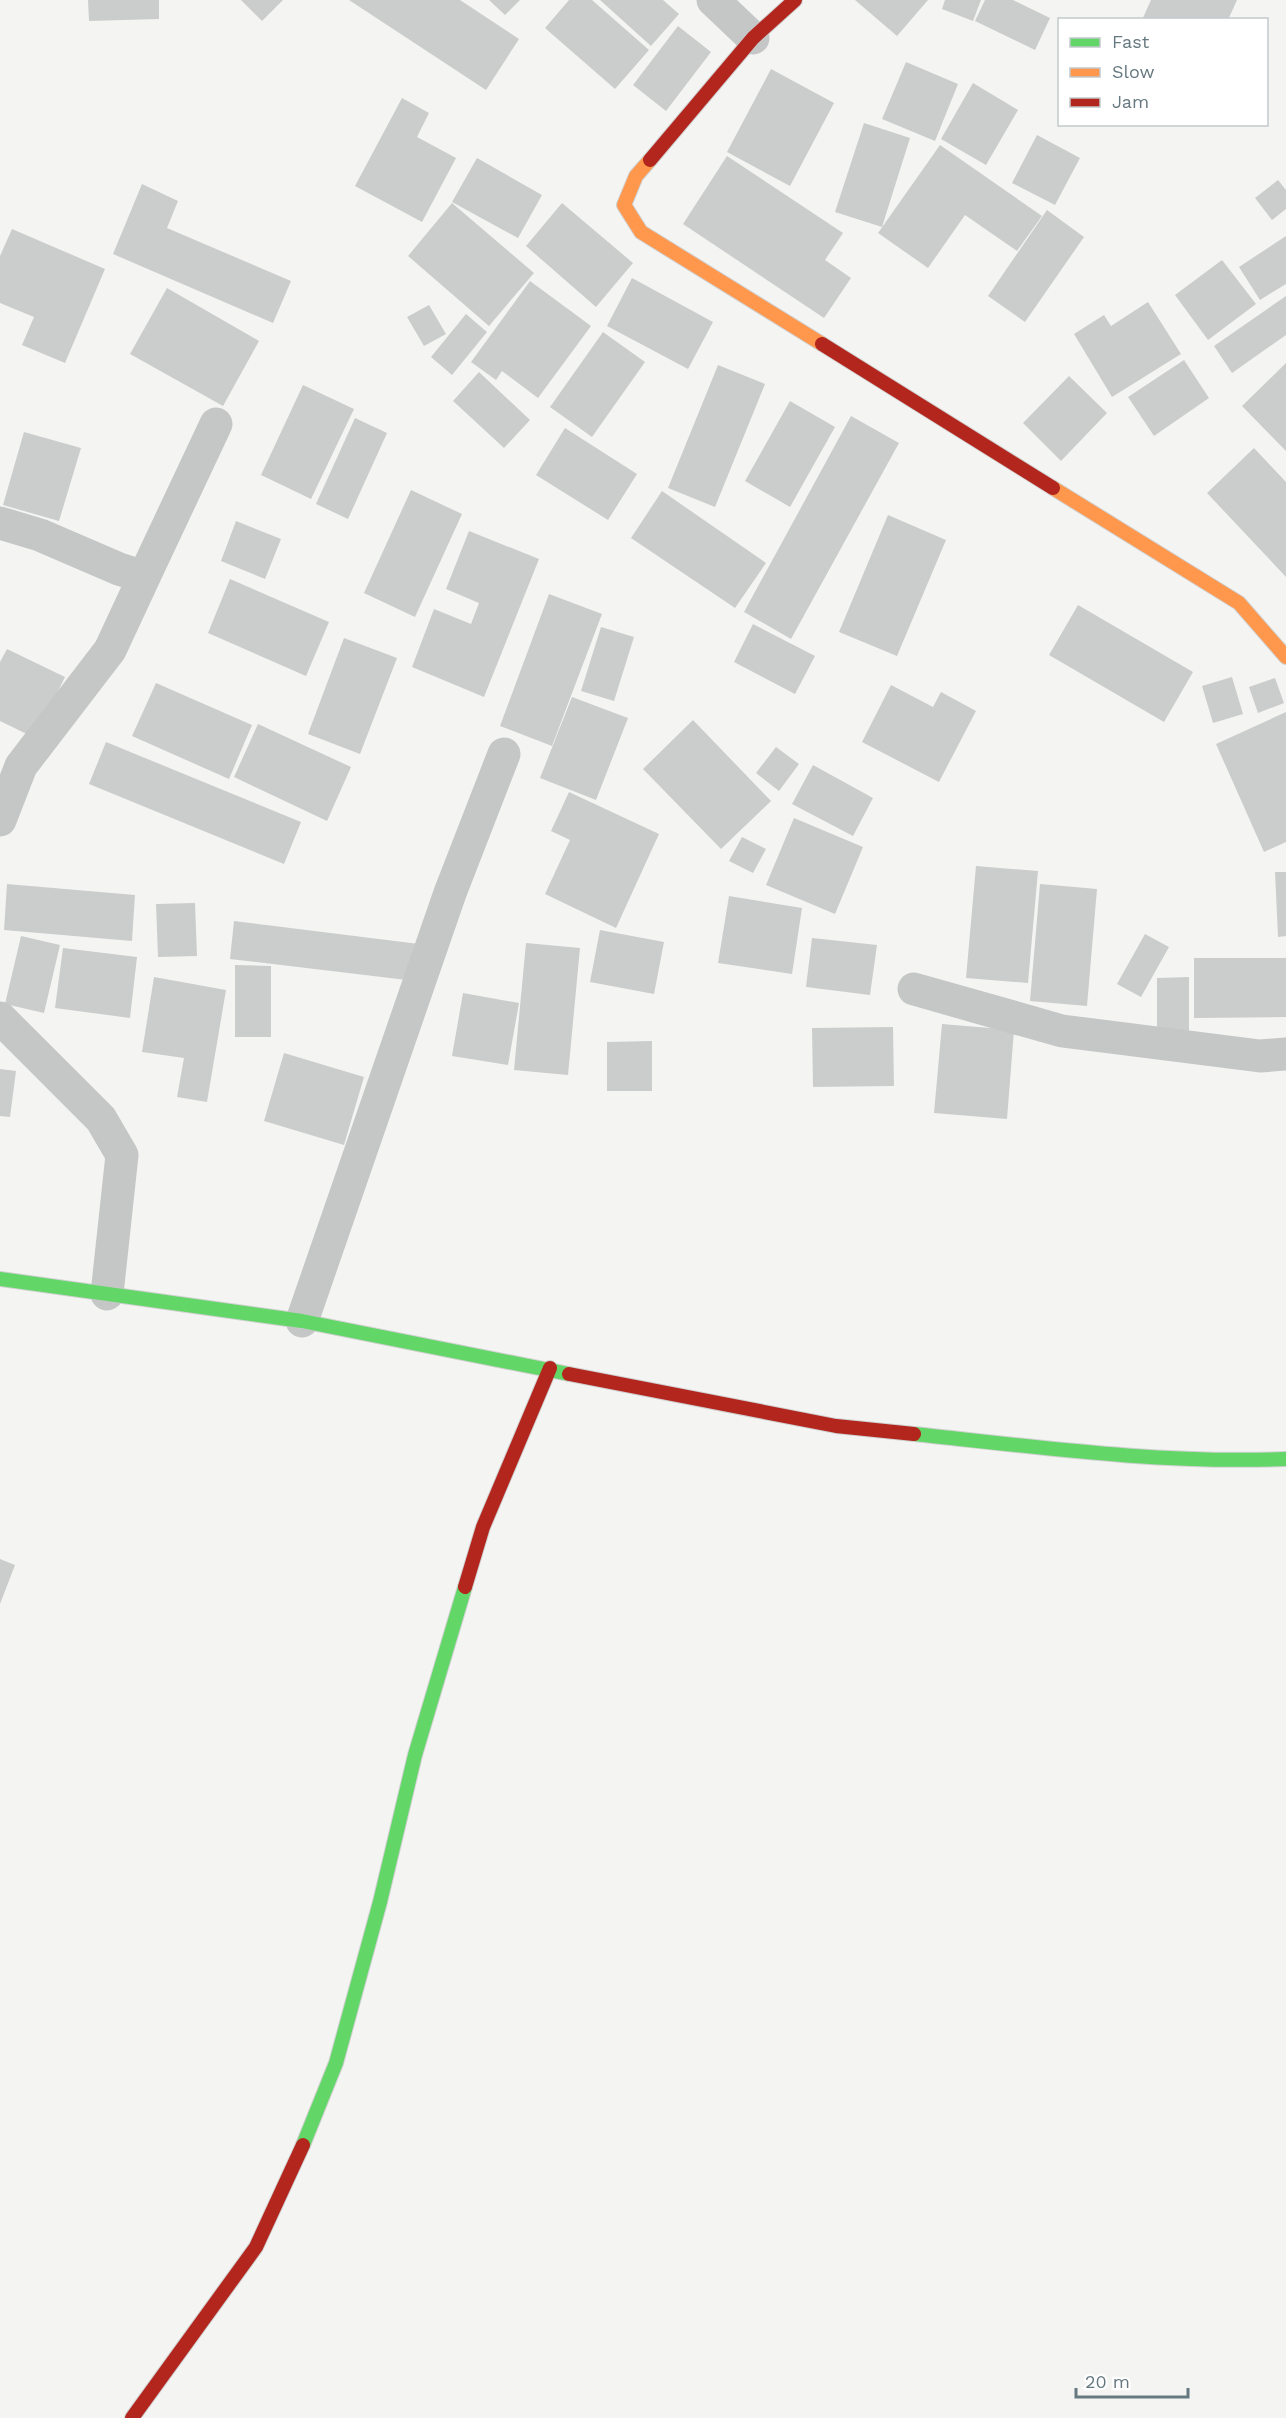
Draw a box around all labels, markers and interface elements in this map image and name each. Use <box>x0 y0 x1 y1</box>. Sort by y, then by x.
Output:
legend <box>1058 18 1268 126</box>
text: Fast <box>1112 31 1150 52</box>
text: Slow <box>1112 61 1155 82</box>
text: Jam <box>1112 91 1149 112</box>
scale bar <box>1076 2361 1188 2399</box>
text: 20 m <box>1085 2371 1130 2392</box>

